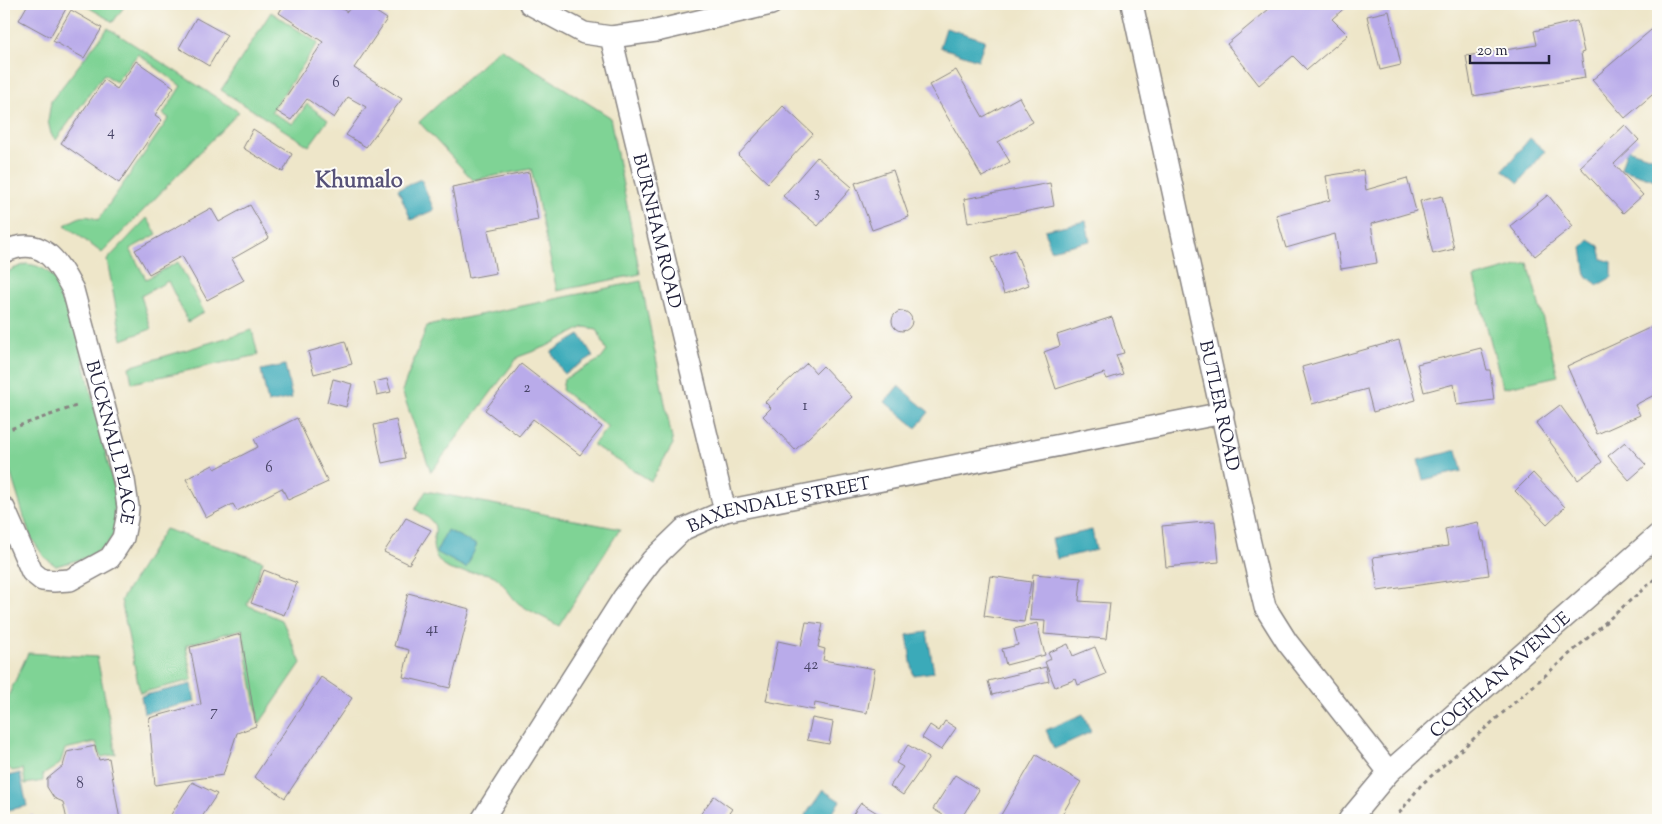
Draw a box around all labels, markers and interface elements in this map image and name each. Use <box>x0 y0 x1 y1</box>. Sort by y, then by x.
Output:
scale bar <box>1470 32 1548 64</box>
text: 20 m <box>1477 41 1508 62</box>
house number: 6 <box>332 73 340 94</box>
house number: 4 <box>107 122 115 143</box>
street label: BURNHAM ROAD <box>625 151 687 311</box>
district label: Khumalo <box>315 166 403 198</box>
house number: 3 <box>814 183 820 204</box>
street label: BUTLER ROAD <box>1191 338 1245 474</box>
street label: BUCKNALL PLACE <box>77 358 140 526</box>
house number: 2 <box>523 378 531 399</box>
house number: 1 <box>802 396 808 417</box>
house number: 6 <box>265 458 273 479</box>
street label: BAXENDALE STREET <box>684 472 874 541</box>
street label: COGHLAN AVENUE <box>1425 607 1577 745</box>
house number: 41 <box>426 619 438 640</box>
house number: 42 <box>804 655 818 676</box>
house number: 7 <box>210 702 218 723</box>
house number: 8 <box>76 774 84 795</box>

